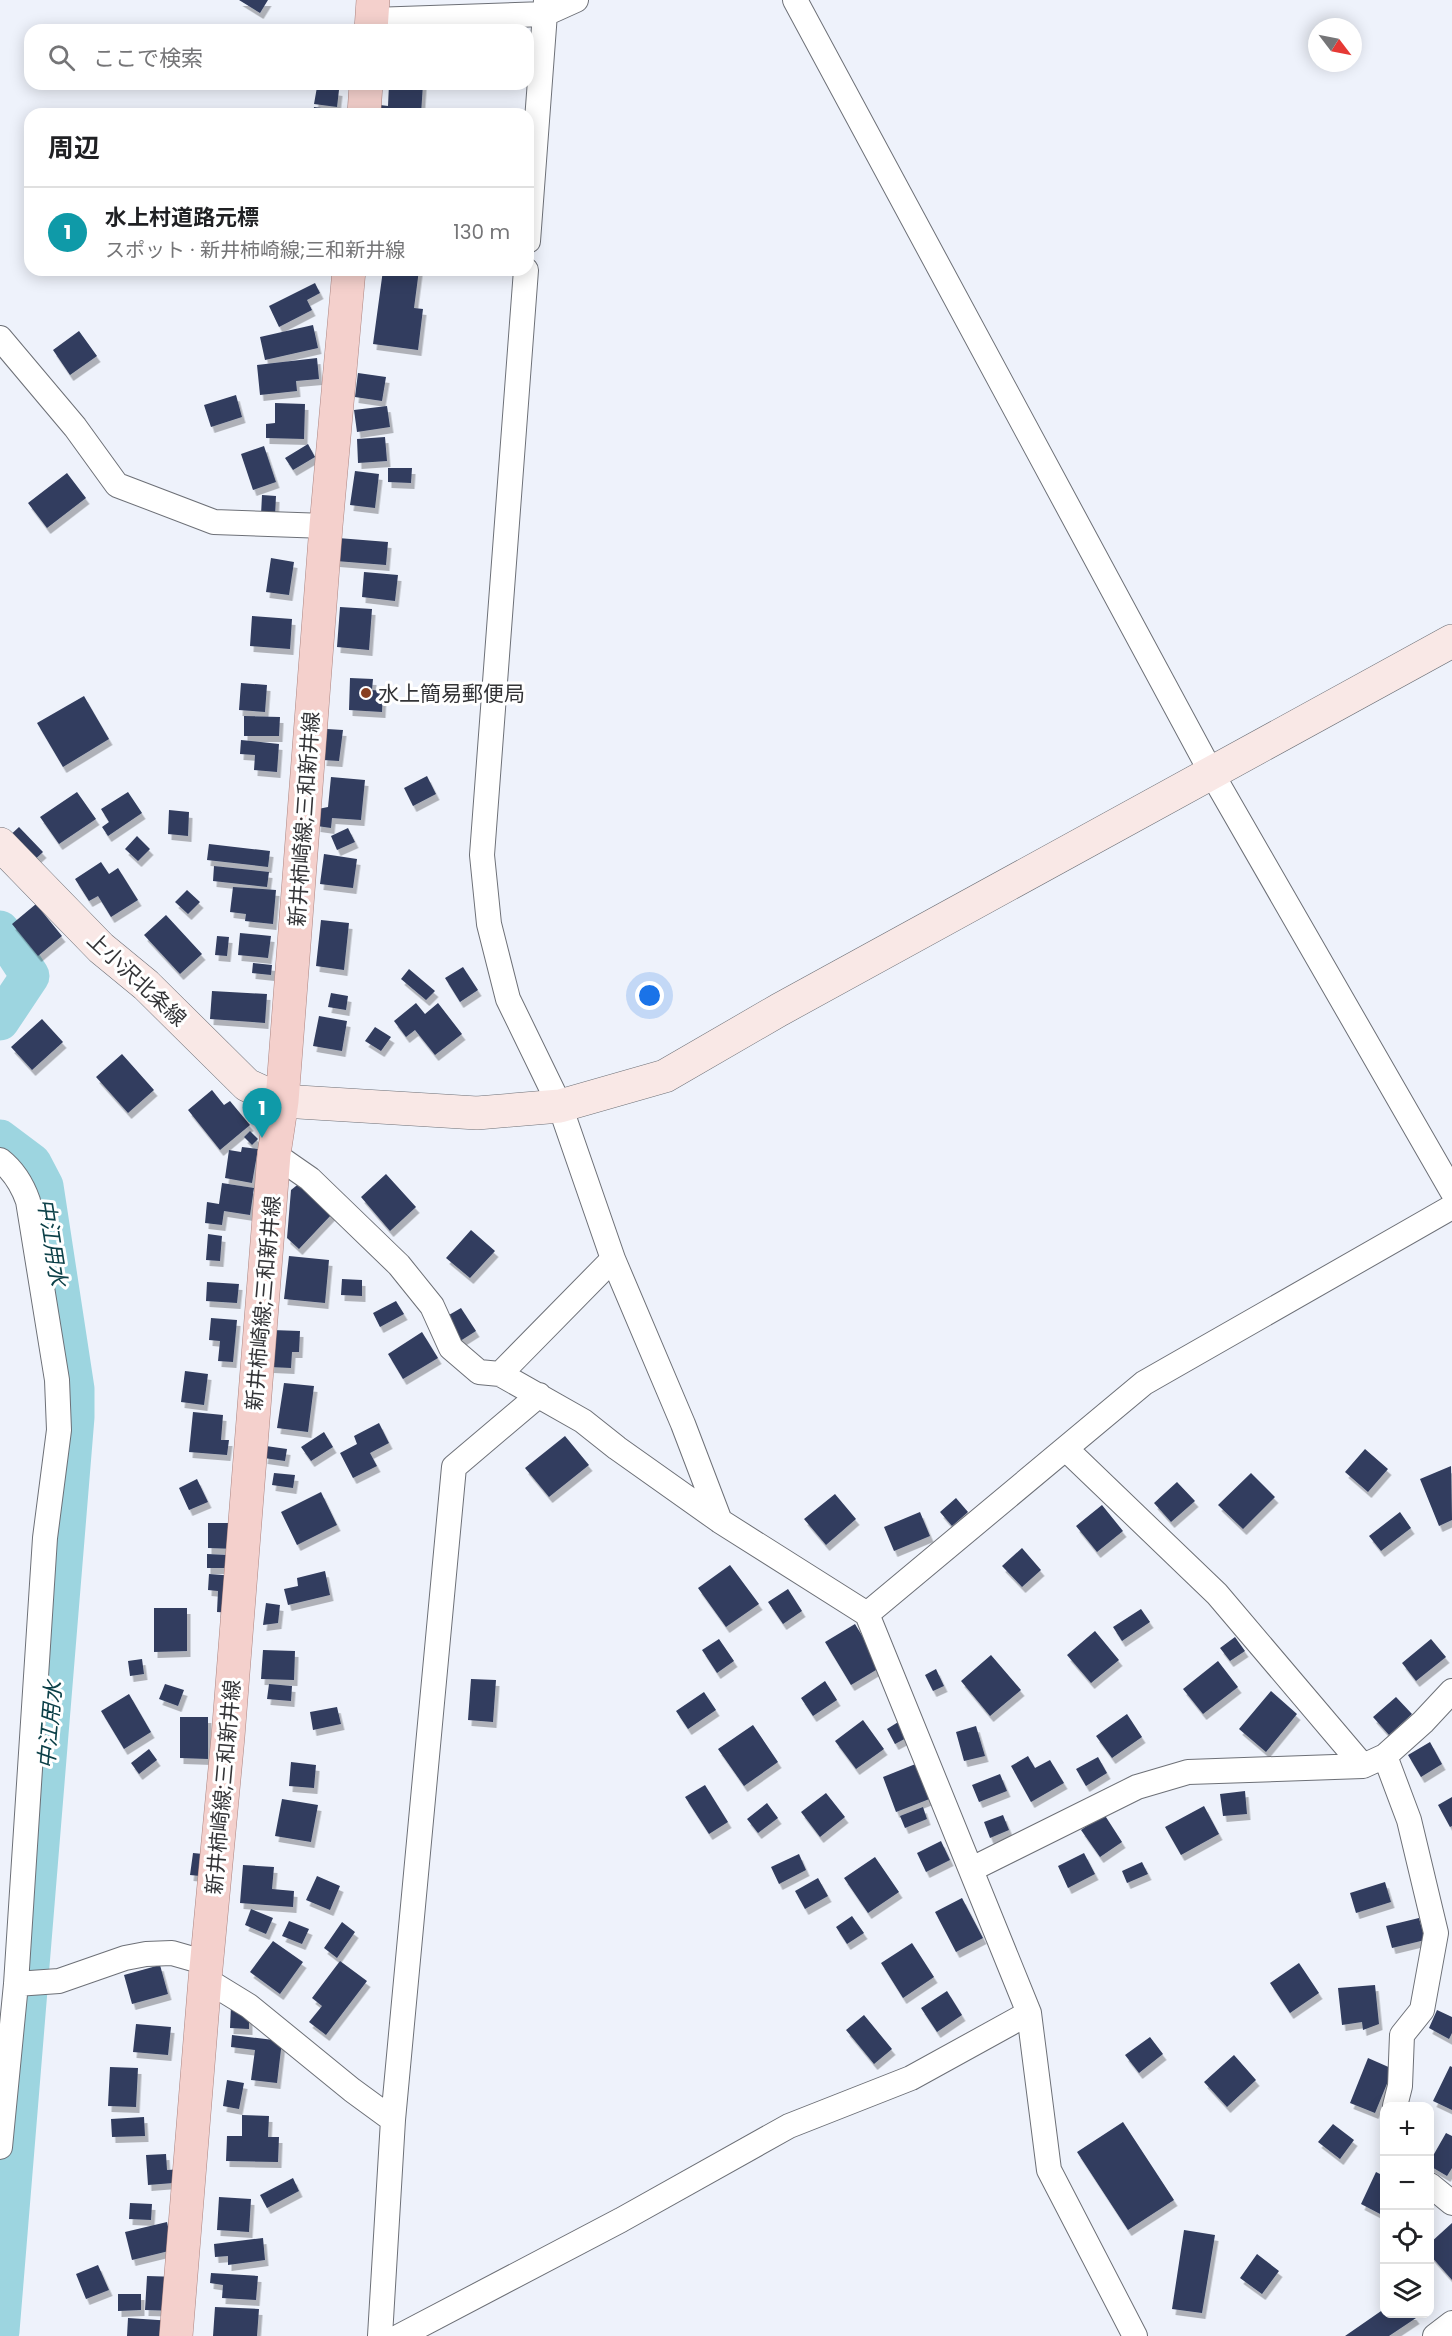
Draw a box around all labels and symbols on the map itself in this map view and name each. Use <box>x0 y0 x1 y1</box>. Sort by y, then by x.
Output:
north arrow <box>1308 18 1362 72</box>
place label: 水上簡易郵便局 <box>378 679 525 708</box>
marker: 水上簡易郵便局 <box>359 686 373 700</box>
street label: 新井柿崎線;三和新井線 <box>282 710 326 928</box>
street label: 上小沢北条線 <box>81 925 193 1033</box>
your location <box>635 981 664 1010</box>
pin: 1 <box>242 1088 282 1138</box>
street label: 新井柿崎線;三和新井線 <box>239 1194 287 1412</box>
water label: 中江用水 <box>30 1196 75 1290</box>
water label: 中江用水 <box>31 1678 69 1770</box>
street label: 新井柿崎線;三和新井線 <box>199 1678 247 1896</box>

